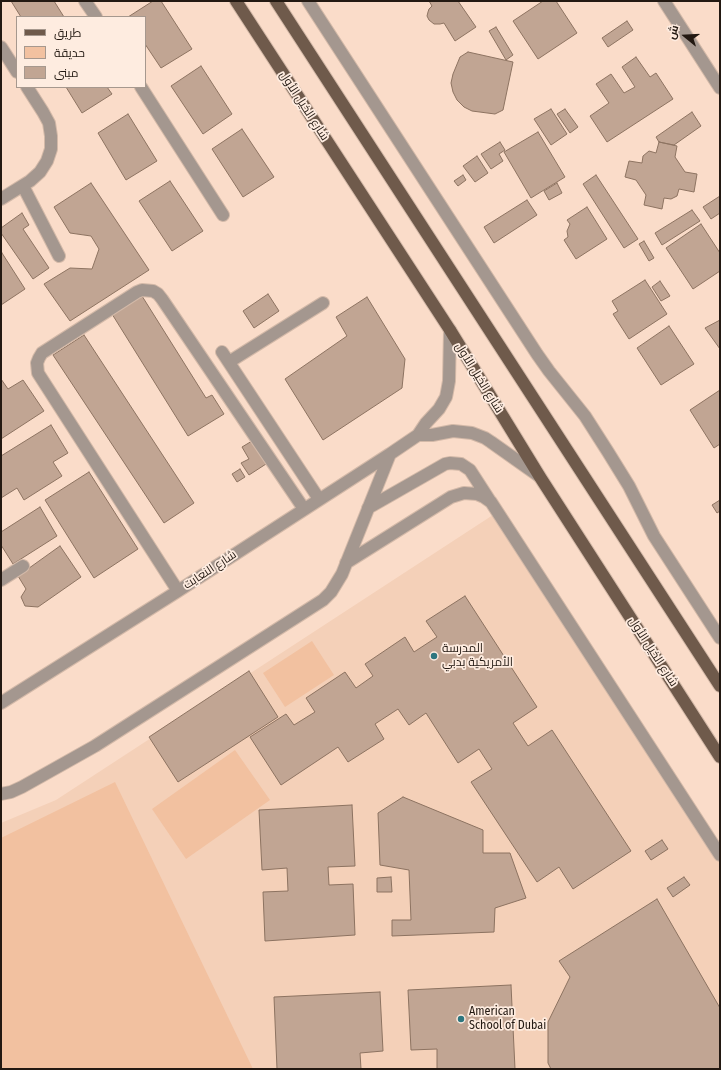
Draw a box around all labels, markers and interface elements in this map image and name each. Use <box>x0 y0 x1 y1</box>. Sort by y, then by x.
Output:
legend <box>16 16 146 88</box>
north arrow <box>665 16 705 56</box>
text: ش <box>665 23 681 41</box>
text: طريق <box>54 26 81 40</box>
text: حديقة <box>54 46 85 60</box>
text: مبنى <box>54 66 79 80</box>
street label: شارع الخيل الأول <box>276 69 332 143</box>
street label: شارع الخيل الأول <box>452 340 506 416</box>
street label: شارع النعايت <box>181 548 239 592</box>
street label: شارع الخيل الأول <box>625 615 681 689</box>
place label: المدرسة الأمريكية بدبي <box>442 642 513 670</box>
marker: المدرسة الأمريكية بدبي <box>429 651 439 661</box>
place label: American School of Dubai <box>469 1005 546 1033</box>
marker: American School of Dubai <box>456 1014 466 1024</box>

